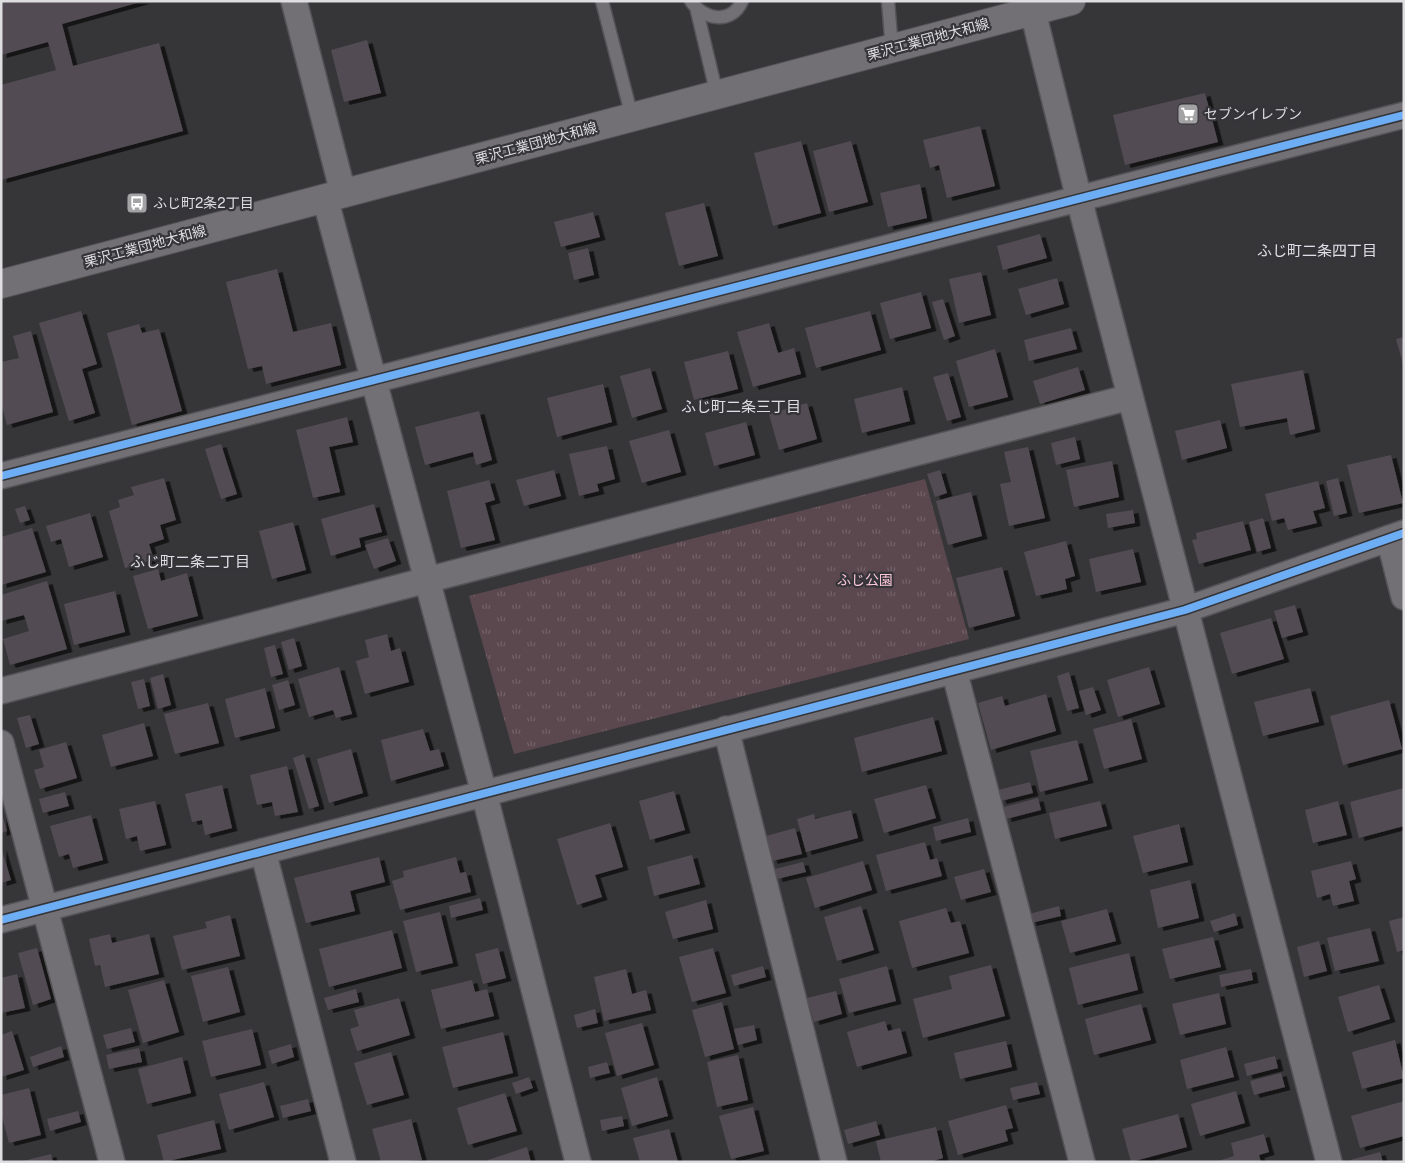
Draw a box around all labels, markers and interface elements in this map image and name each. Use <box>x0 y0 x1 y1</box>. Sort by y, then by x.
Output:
street label: 栗沢工業団地大和線 <box>865 15 991 63</box>
supermarket icon: セブンイレブン <box>1176 102 1200 126</box>
place label: セブンイレブン <box>1204 106 1302 122</box>
street label: 栗沢工業団地大和線 <box>473 119 599 167</box>
bus stop icon: ふじ町2条2丁目 <box>125 191 149 215</box>
place label: ふじ町2条2丁目 <box>153 195 254 211</box>
street label: 栗沢工業団地大和線 <box>82 222 208 270</box>
district label: ふじ町二条四丁目 <box>1257 242 1377 259</box>
district label: ふじ町二条三丁目 <box>681 398 801 415</box>
district label: ふじ町二条二丁目 <box>130 553 250 570</box>
park label: ふじ公園 <box>837 572 893 588</box>

